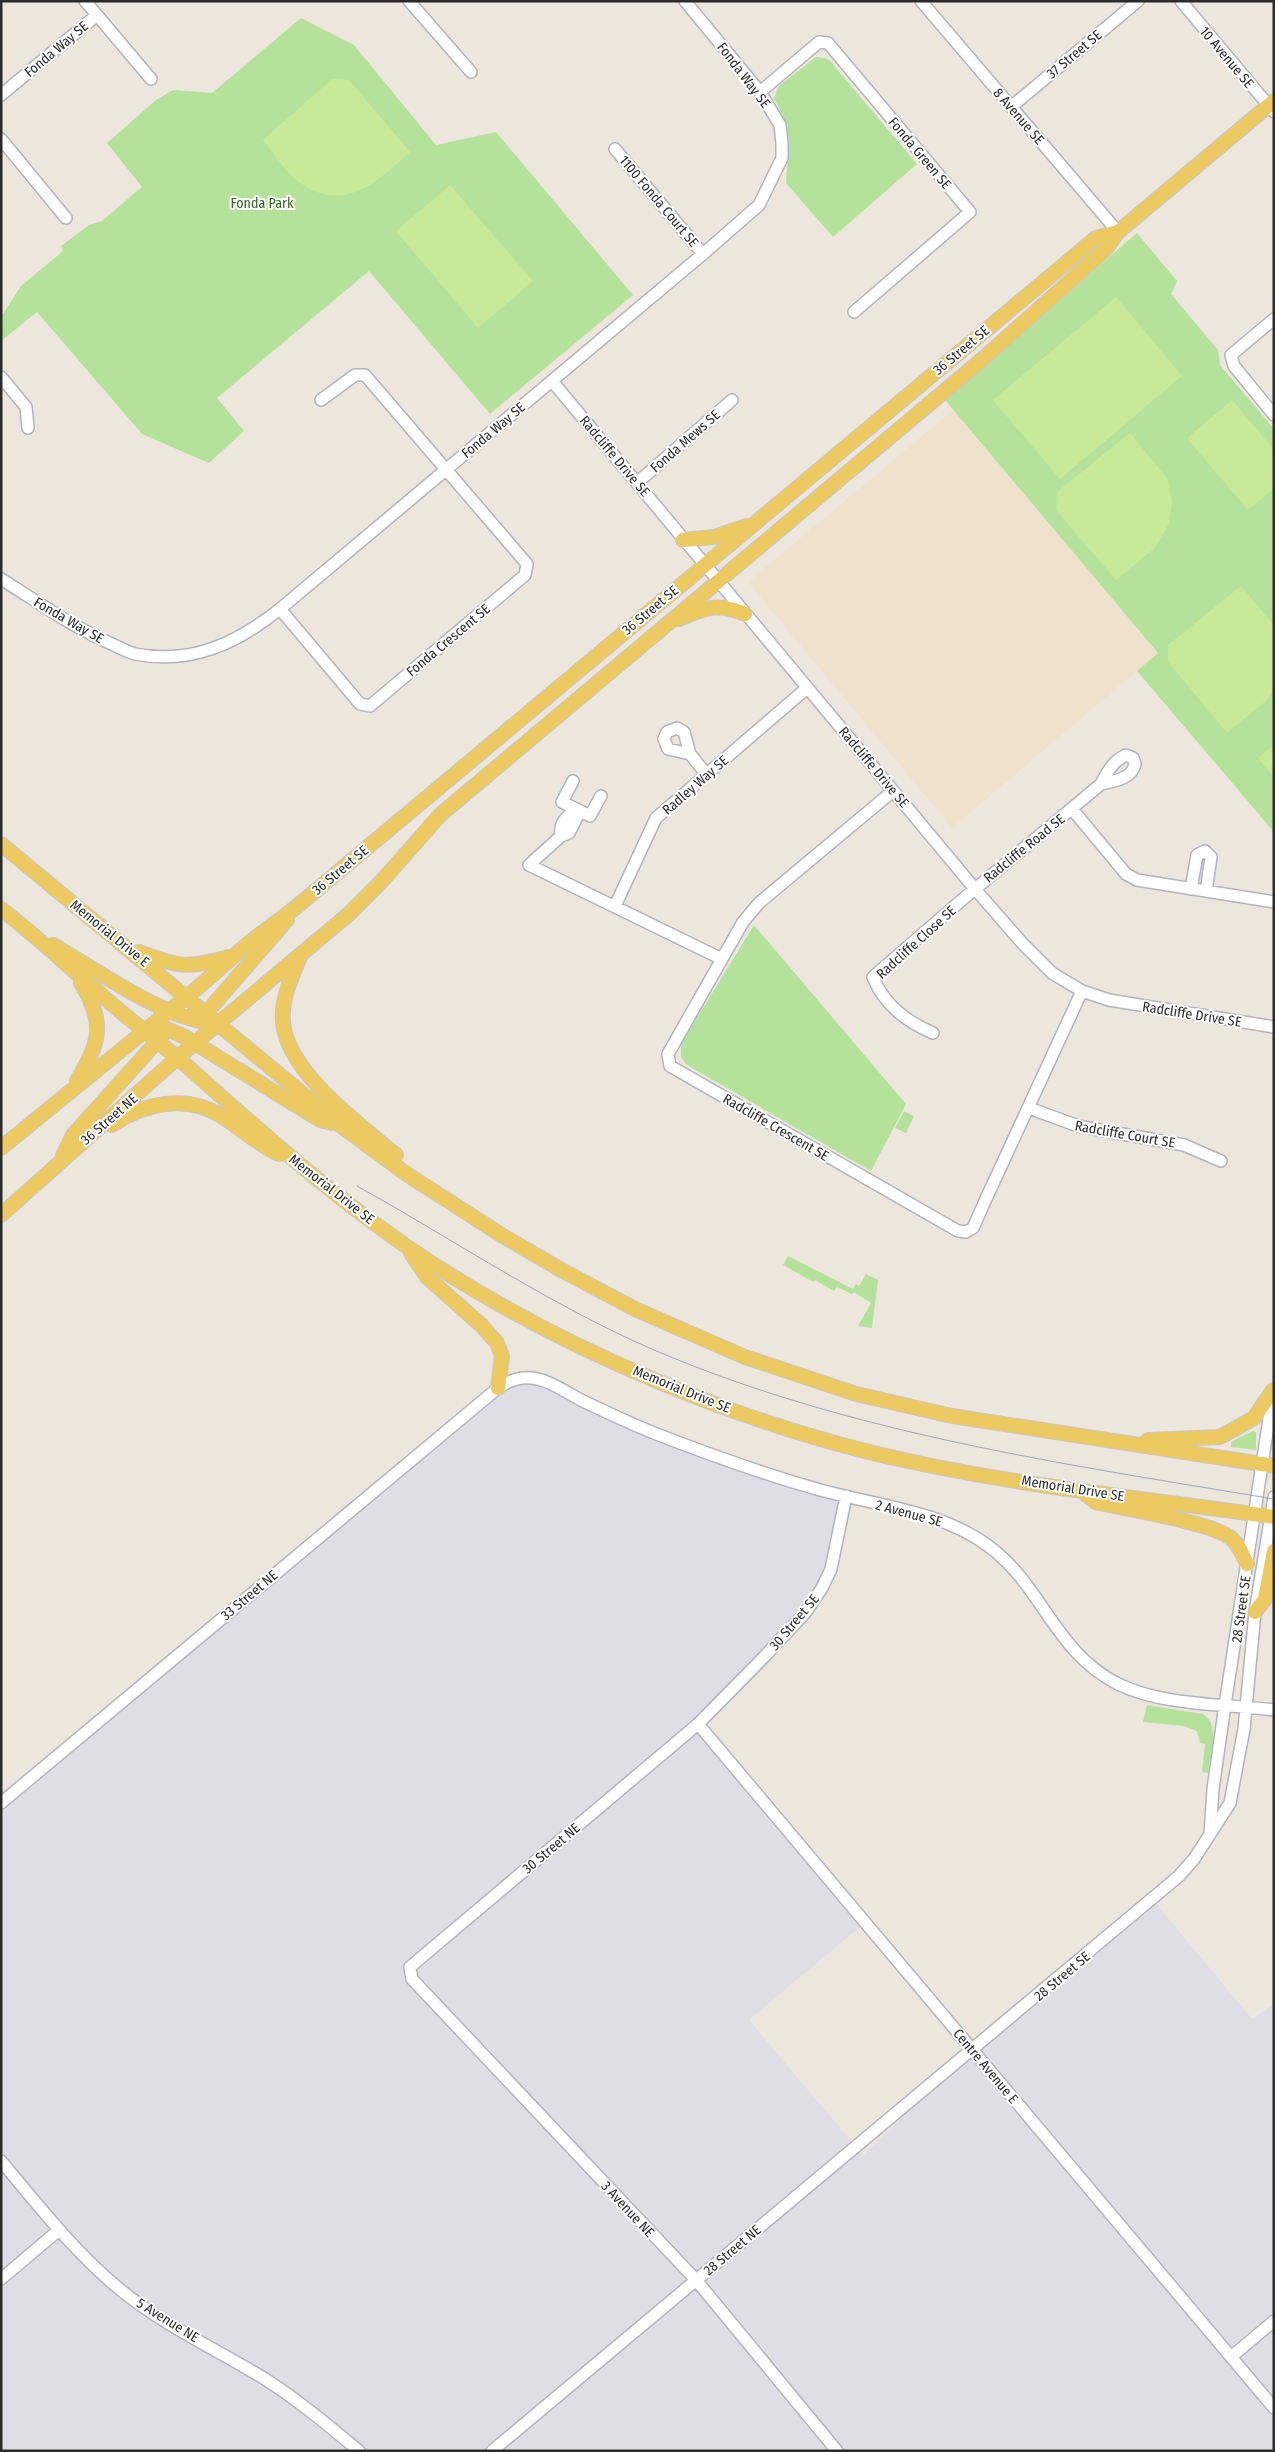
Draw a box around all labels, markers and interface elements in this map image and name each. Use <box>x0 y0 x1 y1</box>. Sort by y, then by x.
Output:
street label: Fonda Way SE <box>21 18 92 81</box>
street label: 10 Avenue SE <box>1196 23 1257 92</box>
street label: 37 Street SE <box>1043 26 1106 82</box>
street label: Fonda Way SE <box>713 39 774 112</box>
street label: 8 Avenue SE <box>990 85 1048 148</box>
street label: Fonda Green SE <box>885 114 955 193</box>
street label: 1100 Fonda Court SE <box>615 152 702 251</box>
park label: Fonda Park <box>231 195 294 212</box>
street label: 36 Street SE <box>930 322 993 379</box>
street label: Fonda Way SE <box>458 399 529 462</box>
street label: Fonda Mews SE <box>647 406 724 476</box>
street label: Radcliffe Drive SE <box>576 412 654 500</box>
street label: 36 Street SE <box>619 582 682 639</box>
street label: Fonda Way SE <box>31 594 107 647</box>
street label: Fonda Crescent SE <box>403 600 494 680</box>
street label: Radcliffe Drive SE <box>835 723 913 811</box>
street label: Radley Way SE <box>659 752 732 819</box>
street label: Radcliffe Road SE <box>980 810 1069 886</box>
street label: 36 Street SE <box>309 842 372 899</box>
street label: Memorial Drive E <box>67 896 153 971</box>
street label: Radcliffe Close SE <box>873 902 960 983</box>
street label: Radcliffe Drive SE <box>1141 998 1243 1031</box>
street label: 36 Street NE <box>78 1090 141 1149</box>
street label: Radcliffe Crescent SE <box>720 1090 832 1165</box>
street label: Radcliffe Court SE <box>1073 1117 1177 1152</box>
street label: Memorial Drive SE <box>286 1151 378 1228</box>
street label: Memorial Drive SE <box>631 1362 733 1417</box>
street label: Memorial Drive SE <box>1020 1472 1126 1505</box>
street label: 2 Avenue SE <box>874 1496 944 1531</box>
street label: 33 Street NE <box>218 1567 281 1624</box>
street label: 28 Street SE <box>1228 1574 1255 1644</box>
street label: 30 Street SE <box>766 1590 823 1654</box>
street label: 30 Street NE <box>519 1819 584 1877</box>
street label: 28 Street SE <box>1031 1948 1094 2005</box>
street label: Centre Avenue E <box>949 2025 1022 2107</box>
street label: 3 Avenue NE <box>598 2178 658 2241</box>
street label: 28 Street NE <box>700 2221 765 2279</box>
street label: 5 Avenue NE <box>133 2295 202 2346</box>

